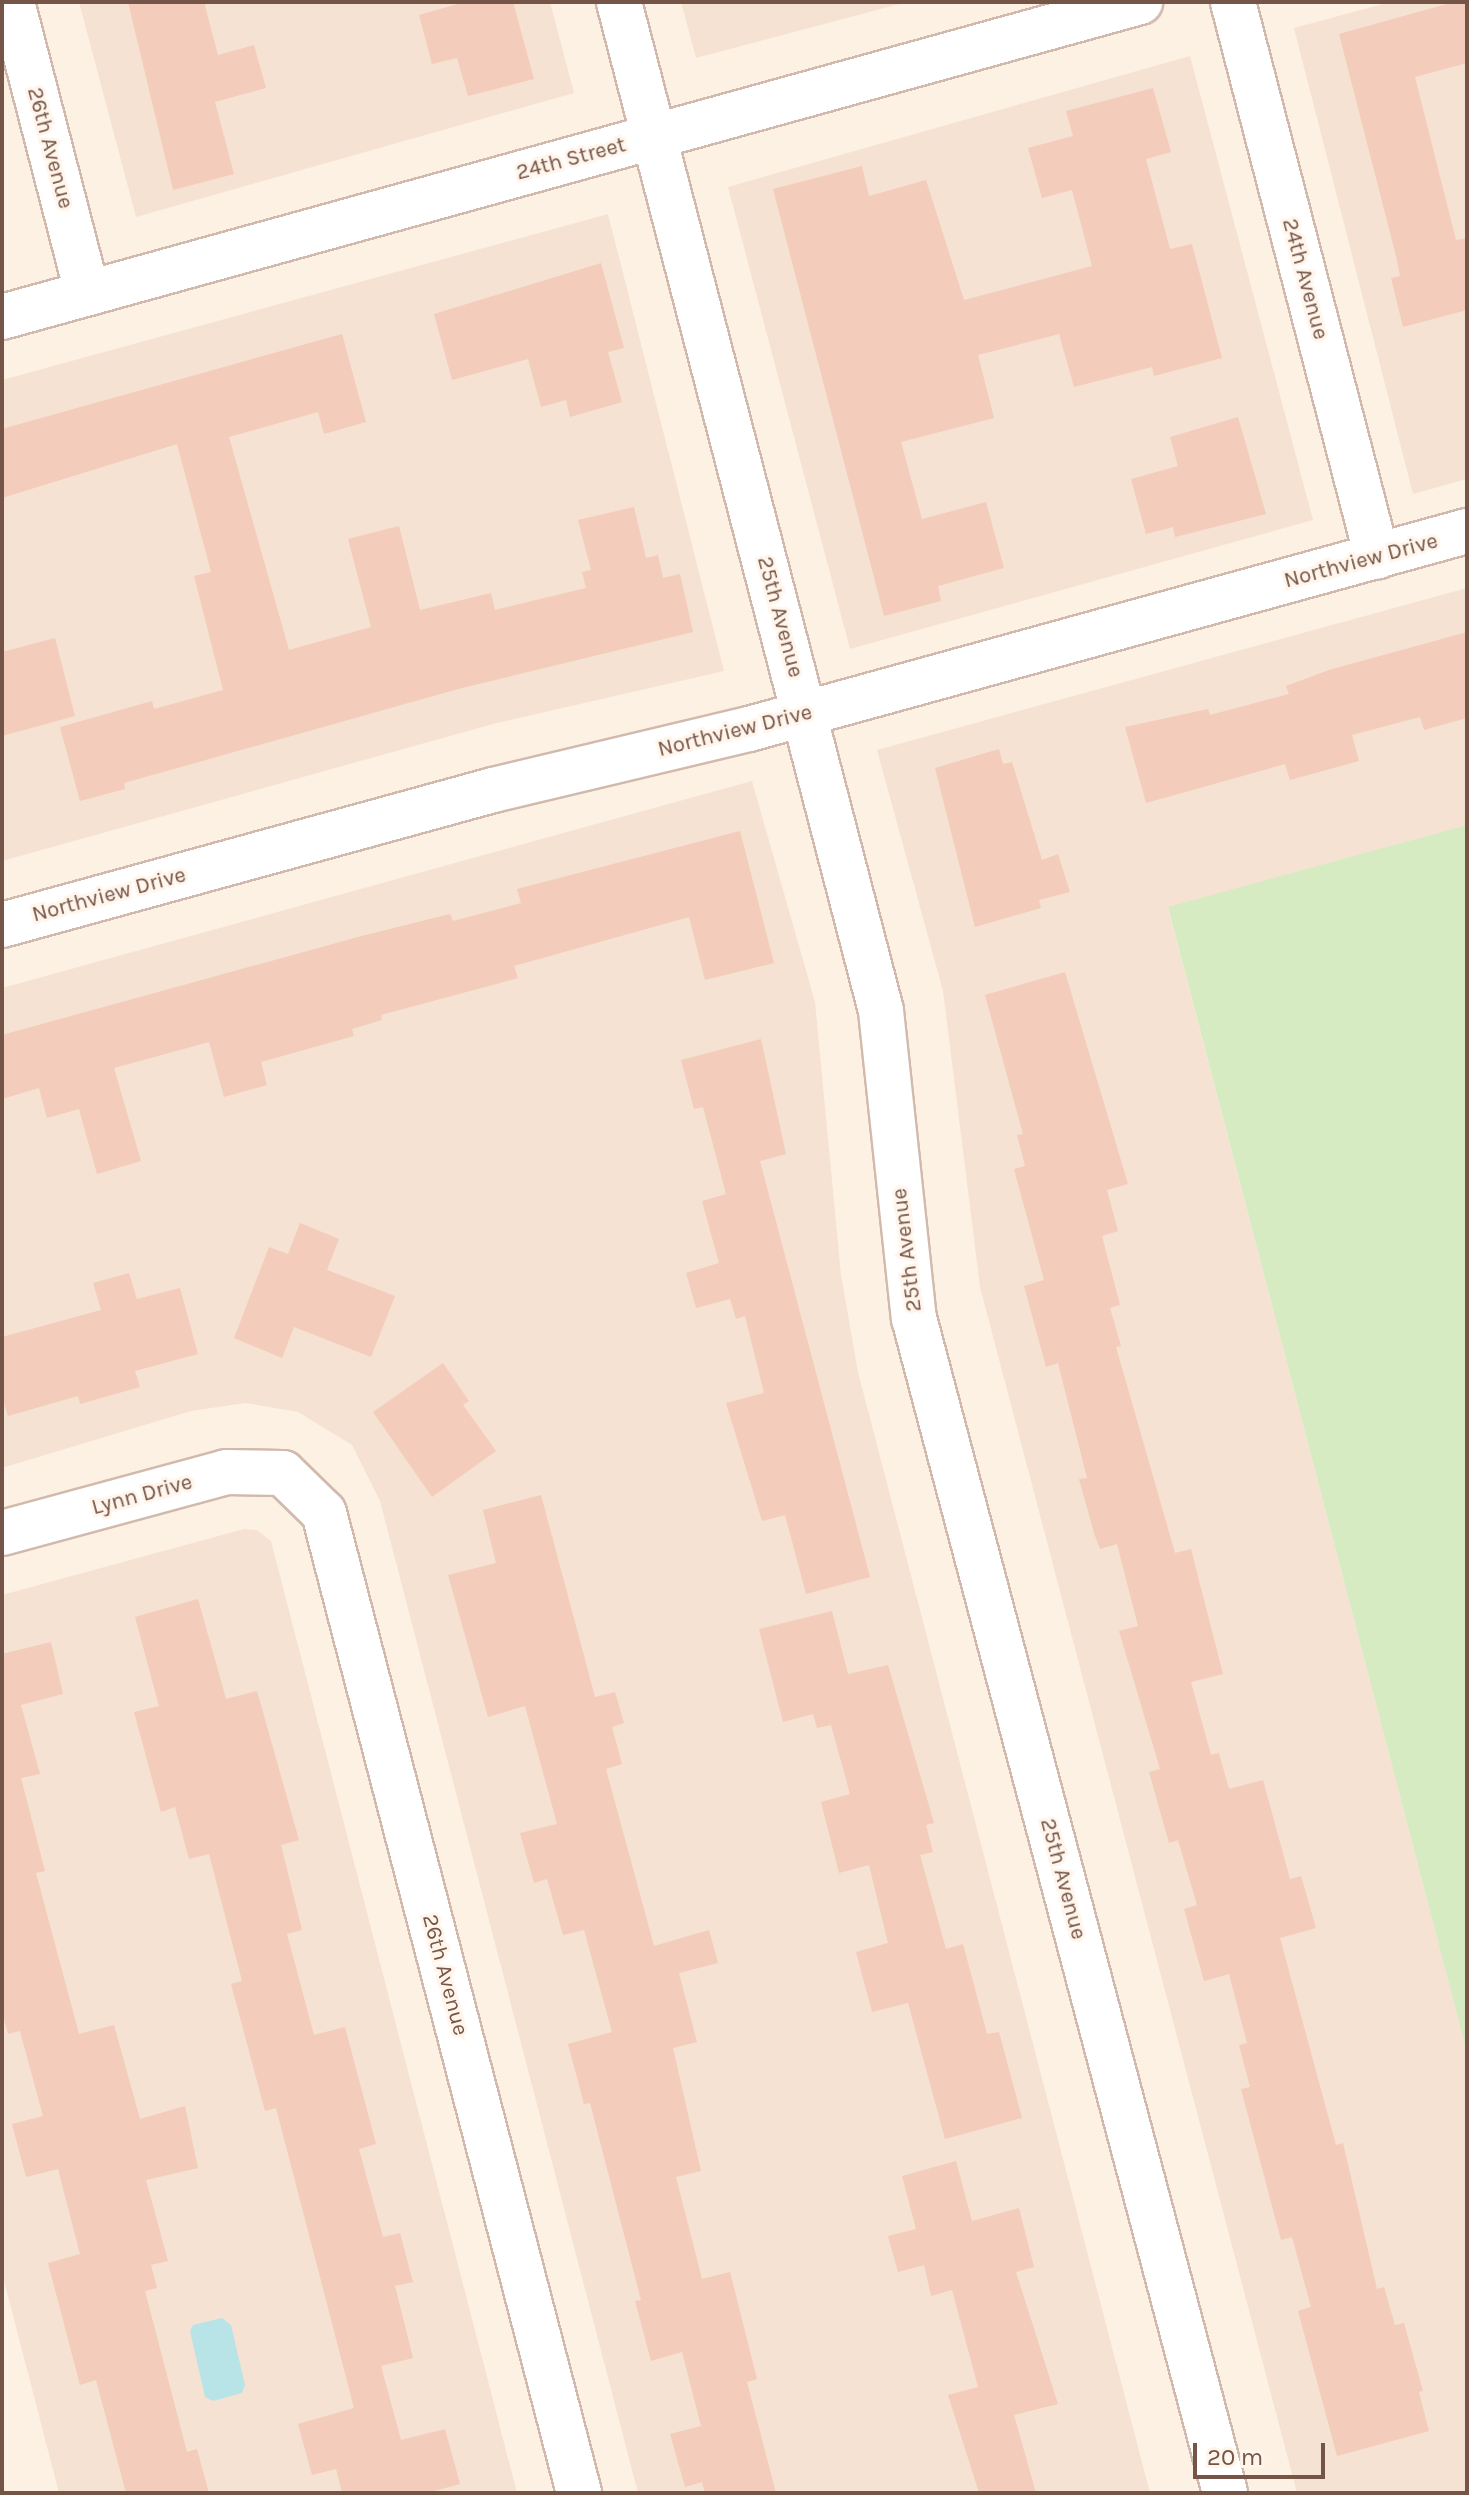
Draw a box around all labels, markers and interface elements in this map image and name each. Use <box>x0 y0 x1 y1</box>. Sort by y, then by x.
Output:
street label: 26th Avenue <box>21 84 79 212</box>
street label: 24th Street <box>513 132 629 186</box>
street label: 24th Avenue <box>1276 216 1334 342</box>
street label: Northview Drive <box>1281 528 1441 594</box>
street label: 25th Avenue <box>751 554 809 680</box>
street label: Northview Drive <box>655 699 815 763</box>
street label: Northview Drive <box>29 862 189 928</box>
street label: 25th Avenue <box>886 1187 928 1313</box>
street label: Lynn Drive <box>89 1469 195 1521</box>
street label: 25th Avenue <box>1034 1816 1092 1942</box>
street label: 26th Avenue <box>416 1911 474 2039</box>
scale bar <box>1197 2427 1329 2477</box>
text: 20 m <box>1207 2443 1263 2471</box>

